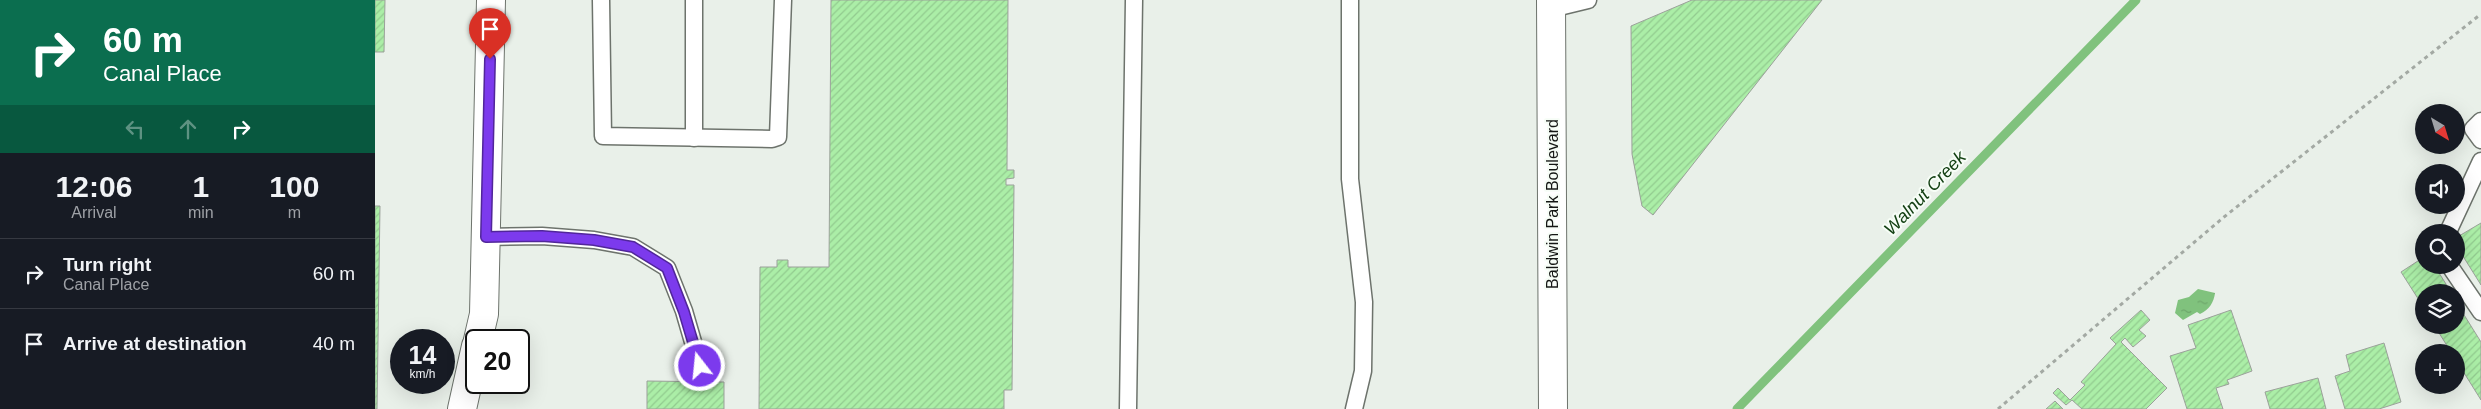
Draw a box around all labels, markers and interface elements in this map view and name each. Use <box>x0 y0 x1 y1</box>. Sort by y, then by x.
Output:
pin <box>469 8 511 59</box>
icon: arrive <box>476 15 504 43</box>
icon: right <box>20 20 85 85</box>
text: 60 m <box>103 20 183 59</box>
text: Canal Place <box>103 61 222 86</box>
north arrow <box>2415 104 2465 154</box>
map controls <box>2415 104 2465 394</box>
icon: left <box>121 115 149 143</box>
icon: ahead <box>174 115 202 143</box>
icon: right <box>227 115 255 143</box>
street label: Baldwin Park Boulevard <box>1544 119 1561 289</box>
water label: Walnut Creek <box>1880 146 1971 239</box>
button: sound <box>2415 164 2465 214</box>
text: 12:06 <box>56 170 132 203</box>
text: 1 <box>192 170 209 203</box>
text: 100 <box>269 170 319 203</box>
text: Arrival <box>71 204 117 221</box>
text: min <box>188 204 214 221</box>
text: m <box>288 204 301 221</box>
button: search <box>2415 224 2465 274</box>
text: Turn right <box>63 254 151 275</box>
icon: right <box>20 260 48 288</box>
text: 60 m <box>313 263 355 284</box>
text: Canal Place <box>63 276 149 293</box>
button: layers <box>2415 284 2465 334</box>
speed limit sign: 20 <box>465 329 530 394</box>
icon: arrive <box>20 330 48 358</box>
text: Arrive at destination <box>63 333 247 354</box>
text: 40 m <box>313 333 355 354</box>
position arrow <box>673 339 725 391</box>
text: 14 <box>409 341 436 369</box>
button: + <box>2415 344 2465 394</box>
text: km/h <box>409 367 436 381</box>

